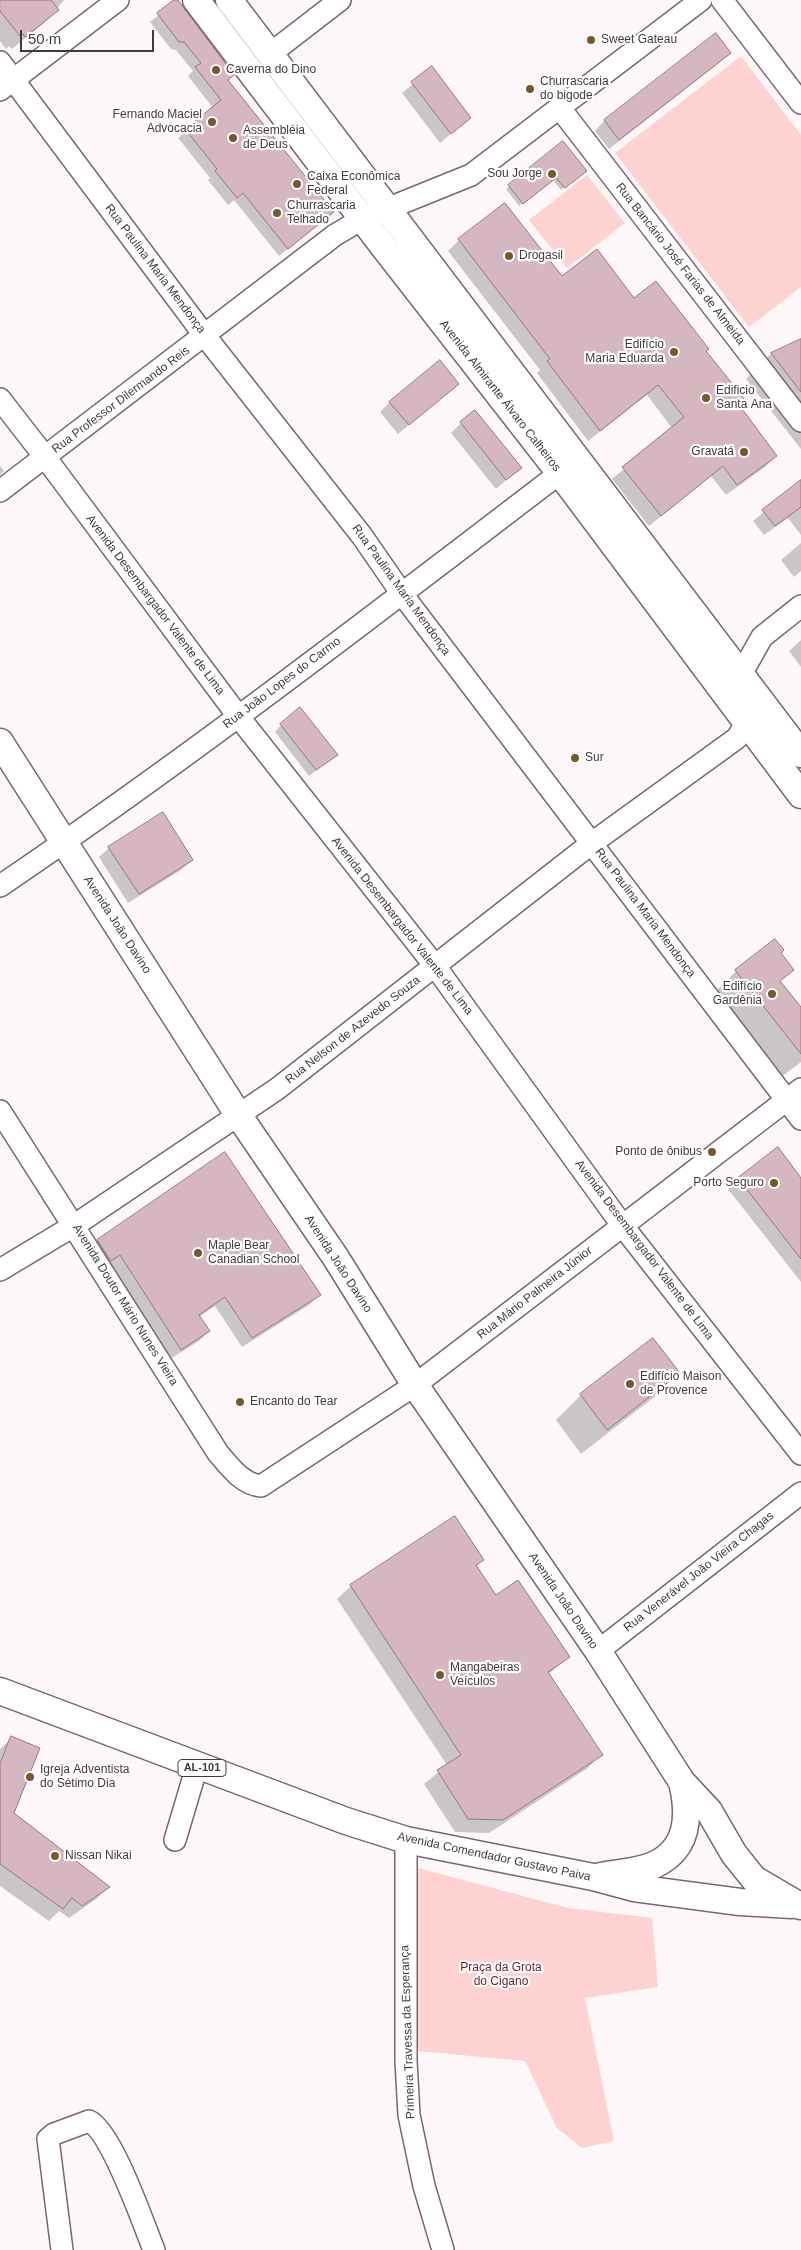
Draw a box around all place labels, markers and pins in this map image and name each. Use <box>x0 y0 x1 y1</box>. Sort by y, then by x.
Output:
place label: Sweet Gateau <box>601 33 677 47</box>
marker: Sweet Gateau <box>585 34 597 46</box>
place label: Caverna do Dino <box>226 63 316 77</box>
marker: Caverna do Dino <box>210 64 222 76</box>
place label: Churrascaria do bigode <box>540 75 609 103</box>
marker: Churrascaria do bigode <box>524 83 536 95</box>
place label: Fernando Maciel Advocacia <box>113 108 202 136</box>
marker: Fernando Maciel Advocacia <box>206 116 218 128</box>
place label: Assembléia de Deus <box>243 124 305 152</box>
marker: Assembléia de Deus <box>227 132 239 144</box>
place label: Sou Jorge <box>487 167 542 181</box>
marker: Sou Jorge <box>546 168 558 180</box>
place label: Caixa Econômica Federal <box>307 170 400 198</box>
marker: Caixa Econômica Federal <box>291 178 303 190</box>
place label: Churrascaria Telhado <box>287 199 356 227</box>
marker: Churrascaria Telhado <box>271 207 283 219</box>
place label: Drogasil <box>519 249 563 263</box>
marker: Drogasil <box>503 250 515 262</box>
place label: Edifício Maria Eduarda <box>585 338 664 366</box>
marker: Edifício Maria Eduarda <box>668 346 680 358</box>
place label: Edificio Santa Ana <box>716 384 772 412</box>
marker: Edificio Santa Ana <box>700 392 712 404</box>
place label: Gravatá <box>691 445 734 459</box>
marker: Gravatá <box>738 446 750 458</box>
place label: Sur <box>585 751 604 765</box>
marker: Sur <box>569 752 581 764</box>
place label: Edifício Gardênia <box>713 980 762 1008</box>
marker: Edifício Gardênia <box>766 988 778 1000</box>
place label: Ponto de ônibus <box>615 1145 702 1159</box>
marker: Ponto de ônibus <box>706 1146 718 1158</box>
place label: Porto Seguro <box>693 1176 764 1190</box>
marker: Porto Seguro <box>768 1177 780 1189</box>
place label: Maple Bear Canadian School <box>208 1239 299 1267</box>
marker: Maple Bear Canadian School <box>192 1247 204 1259</box>
place label: Edifício Maison de Provence <box>640 1370 721 1398</box>
marker: Edifício Maison de Provence <box>624 1378 636 1390</box>
place label: Encanto do Tear <box>250 1395 337 1409</box>
marker: Encanto do Tear <box>234 1396 246 1408</box>
place label: Mangabeiras Veículos <box>450 1661 519 1689</box>
marker: Mangabeiras Veículos <box>434 1669 446 1681</box>
place label: Igreja Adventista do Sétimo Dia <box>40 1763 129 1791</box>
marker: Igreja Adventista do Sétimo Dia <box>24 1771 36 1783</box>
place label: Nissan Nikai <box>65 1849 132 1863</box>
marker: Nissan Nikai <box>49 1850 61 1862</box>

